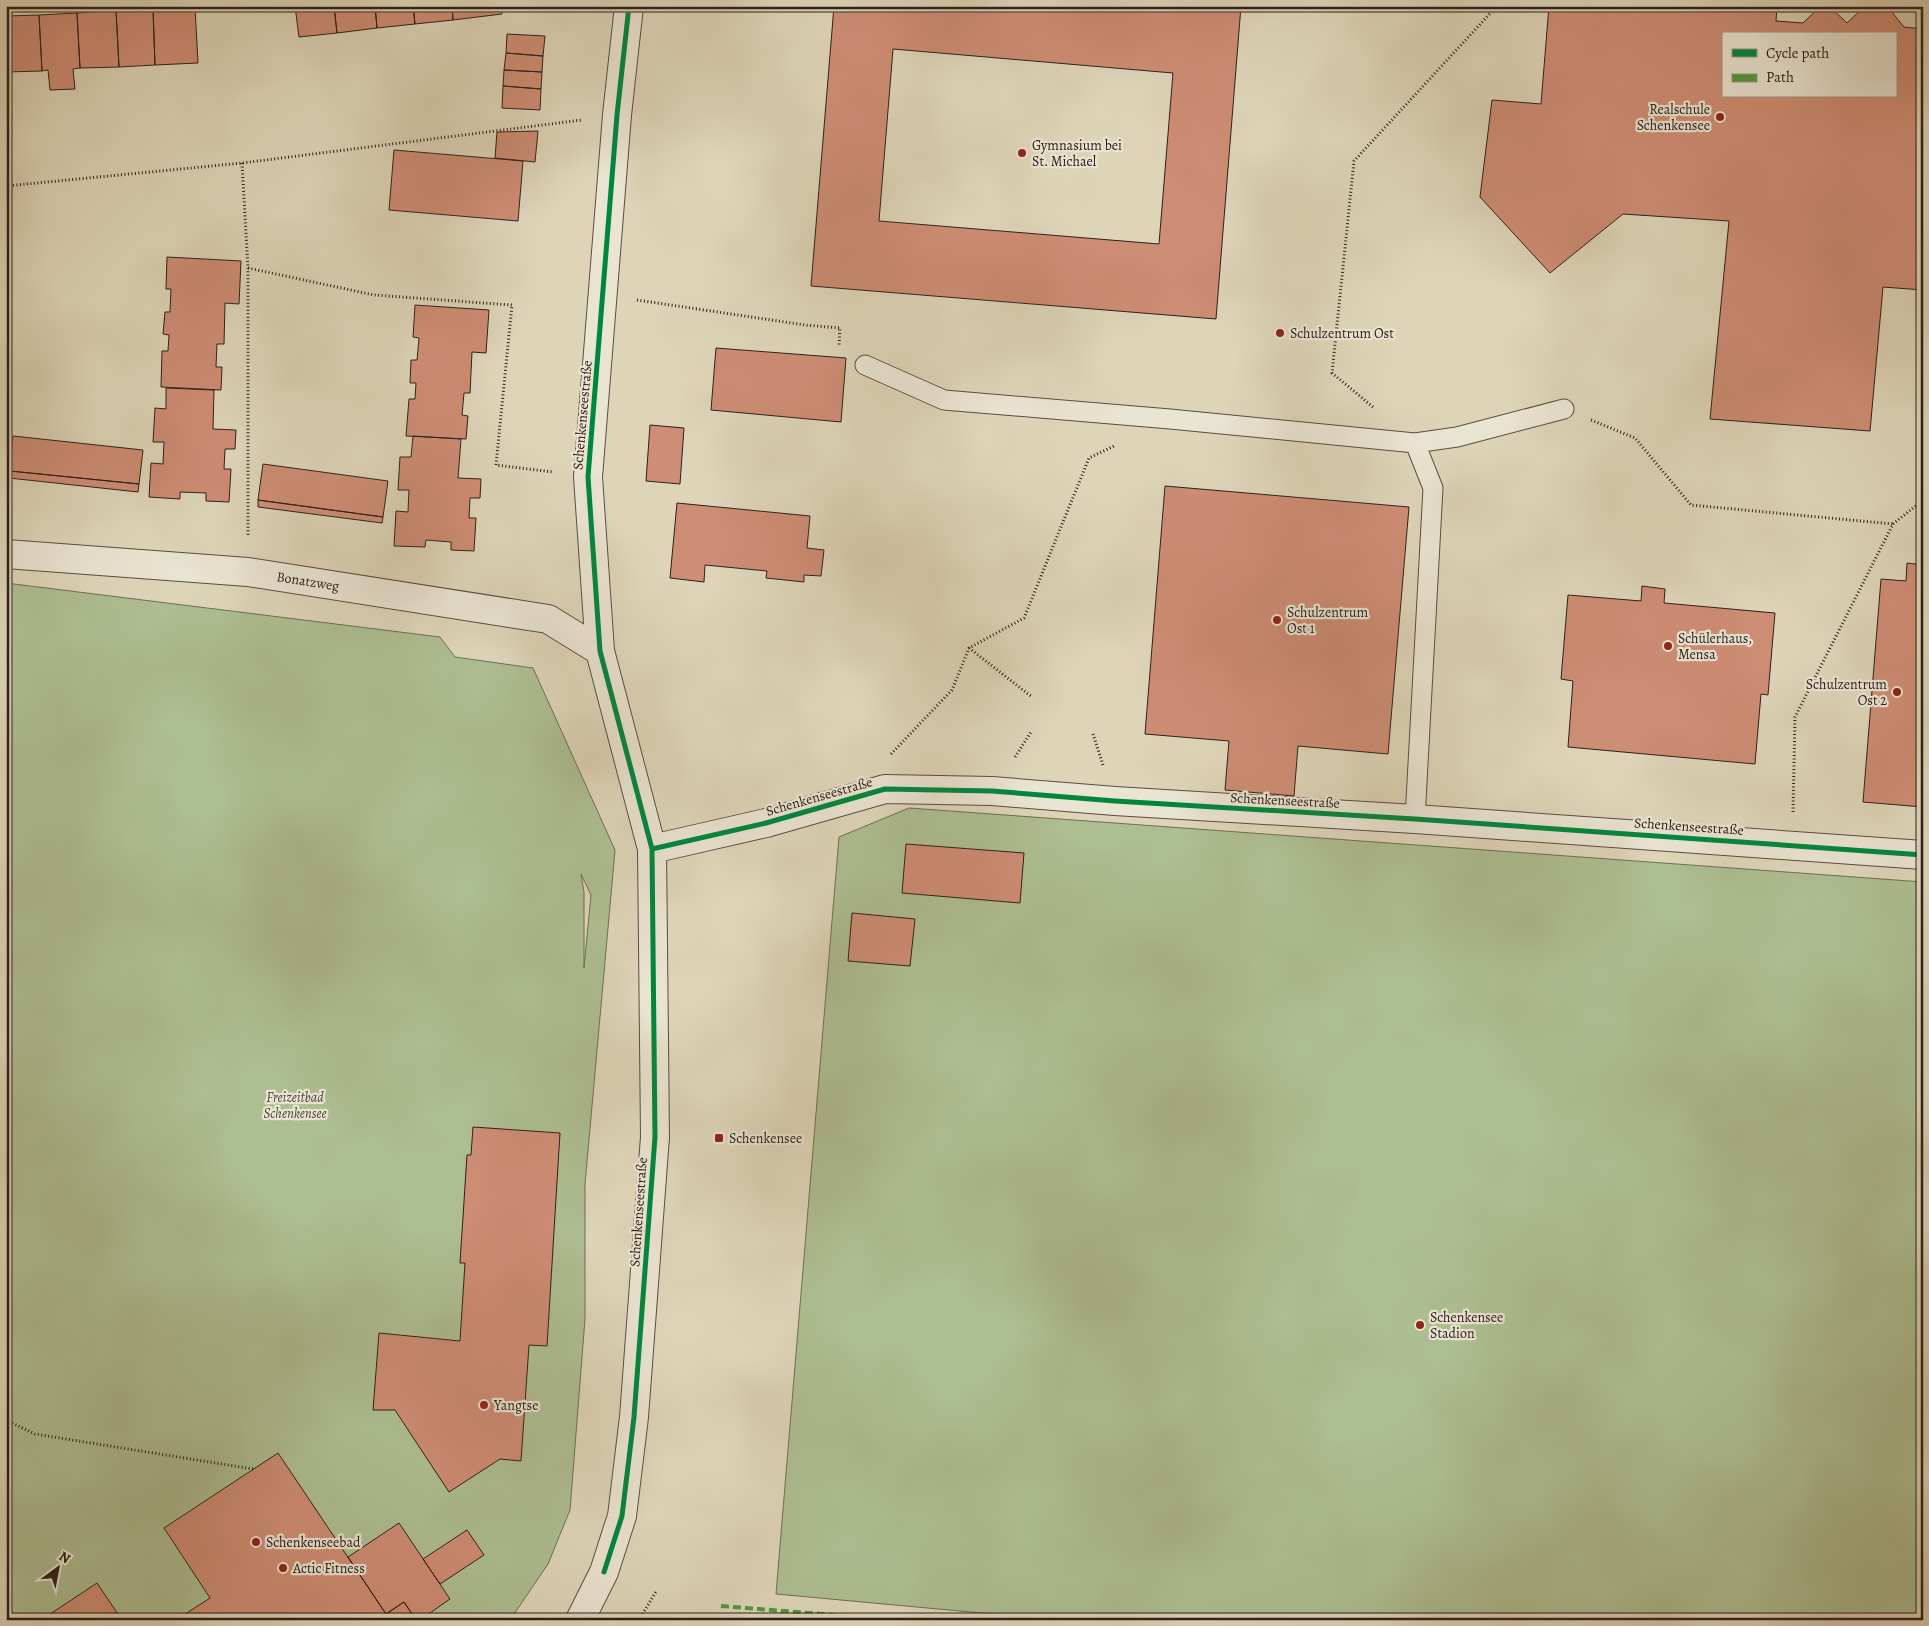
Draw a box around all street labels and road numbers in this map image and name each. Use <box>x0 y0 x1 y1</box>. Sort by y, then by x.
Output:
street label: Schenkenseestraße <box>568 360 597 471</box>
street label: Bonatzweg <box>275 567 341 596</box>
street label: Schenkenseestraße <box>764 772 875 821</box>
street label: Schenkenseestraße <box>1230 788 1340 813</box>
street label: Schenkenseestraße <box>1634 813 1744 840</box>
street label: Schenkenseestraße <box>625 1157 652 1267</box>

